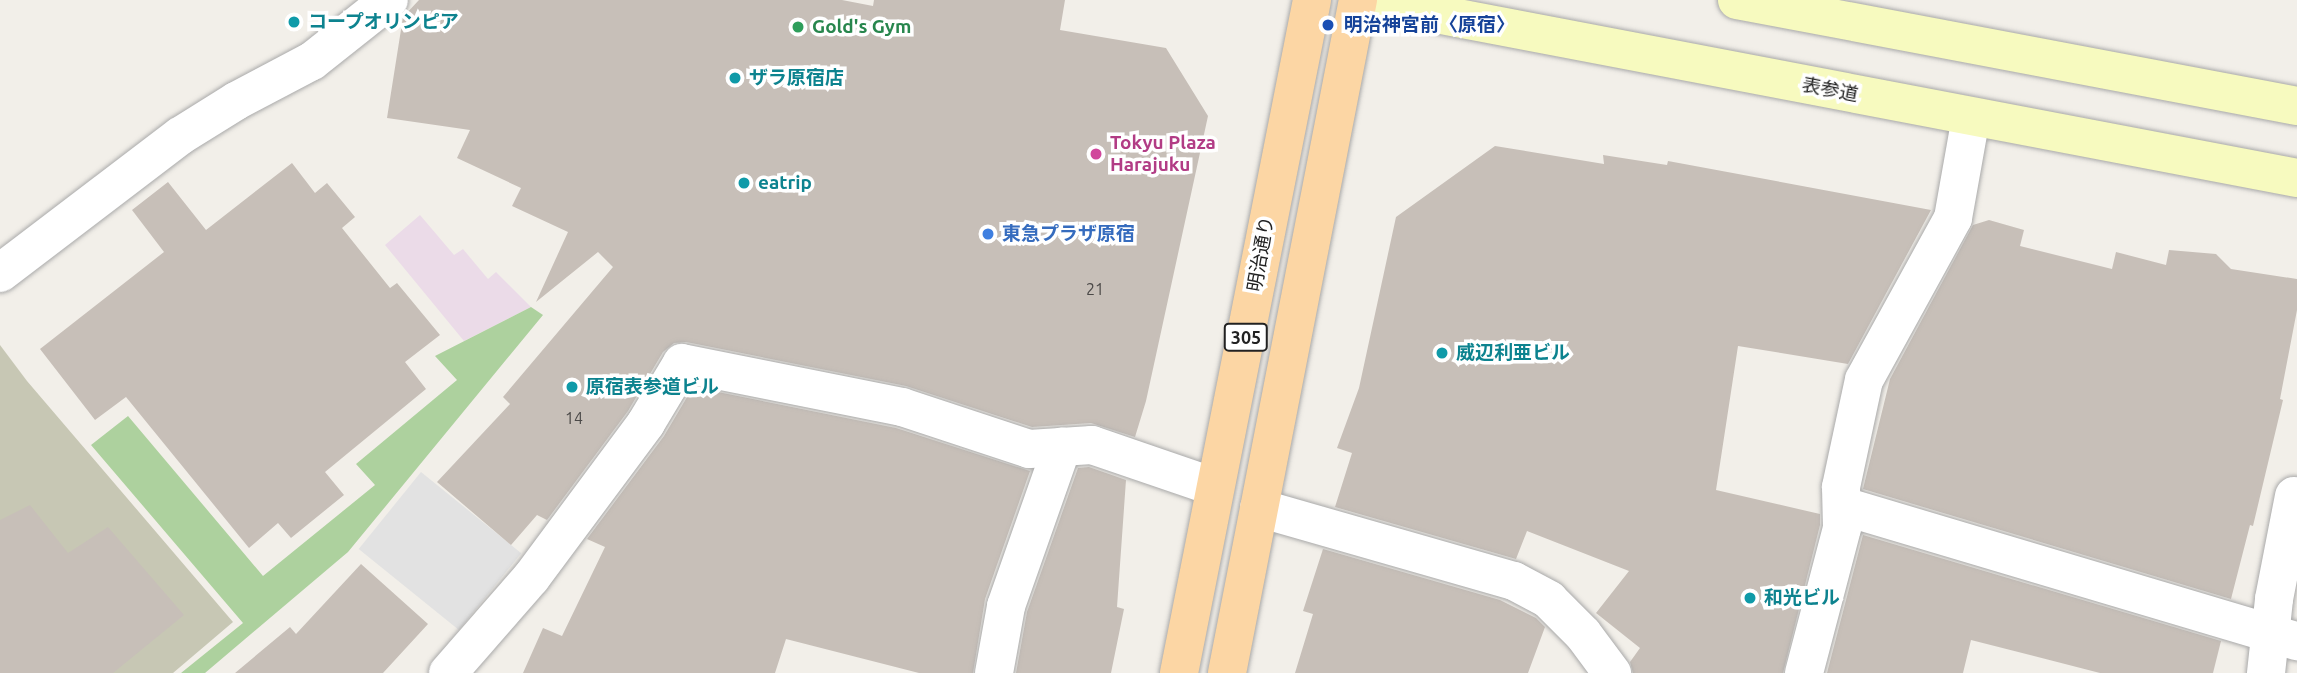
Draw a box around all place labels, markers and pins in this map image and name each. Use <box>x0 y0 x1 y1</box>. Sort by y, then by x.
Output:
place label: コープオリンピア <box>308 11 460 33</box>
marker: コープオリンピア <box>286 14 302 30</box>
place label: 明治神宮前〈原宿〉 <box>1344 14 1515 36</box>
marker: 明治神宮前〈原宿〉 <box>1318 15 1338 35</box>
place label: Gold's Gym <box>812 16 911 38</box>
marker: Gold's Gym <box>790 19 806 35</box>
place label: ザラ原宿店 <box>749 67 844 89</box>
marker: ザラ原宿店 <box>727 70 743 86</box>
place label: Tokyu Plaza Harajuku <box>1110 132 1216 176</box>
marker: Tokyu Plaza Harajuku <box>1088 146 1104 162</box>
place label: eatrip <box>758 172 812 194</box>
marker: eatrip <box>736 175 752 191</box>
place label: 東急プラザ原宿 <box>1002 223 1135 245</box>
marker: 東急プラザ原宿 <box>980 226 996 242</box>
place label: 威辺利亜ビル <box>1456 342 1570 364</box>
marker: 威辺利亜ビル <box>1434 345 1450 361</box>
place label: 原宿表参道ビル <box>586 376 719 398</box>
marker: 原宿表参道ビル <box>564 379 580 395</box>
place label: 和光ビル <box>1764 587 1840 609</box>
marker: 和光ビル <box>1742 590 1758 606</box>

